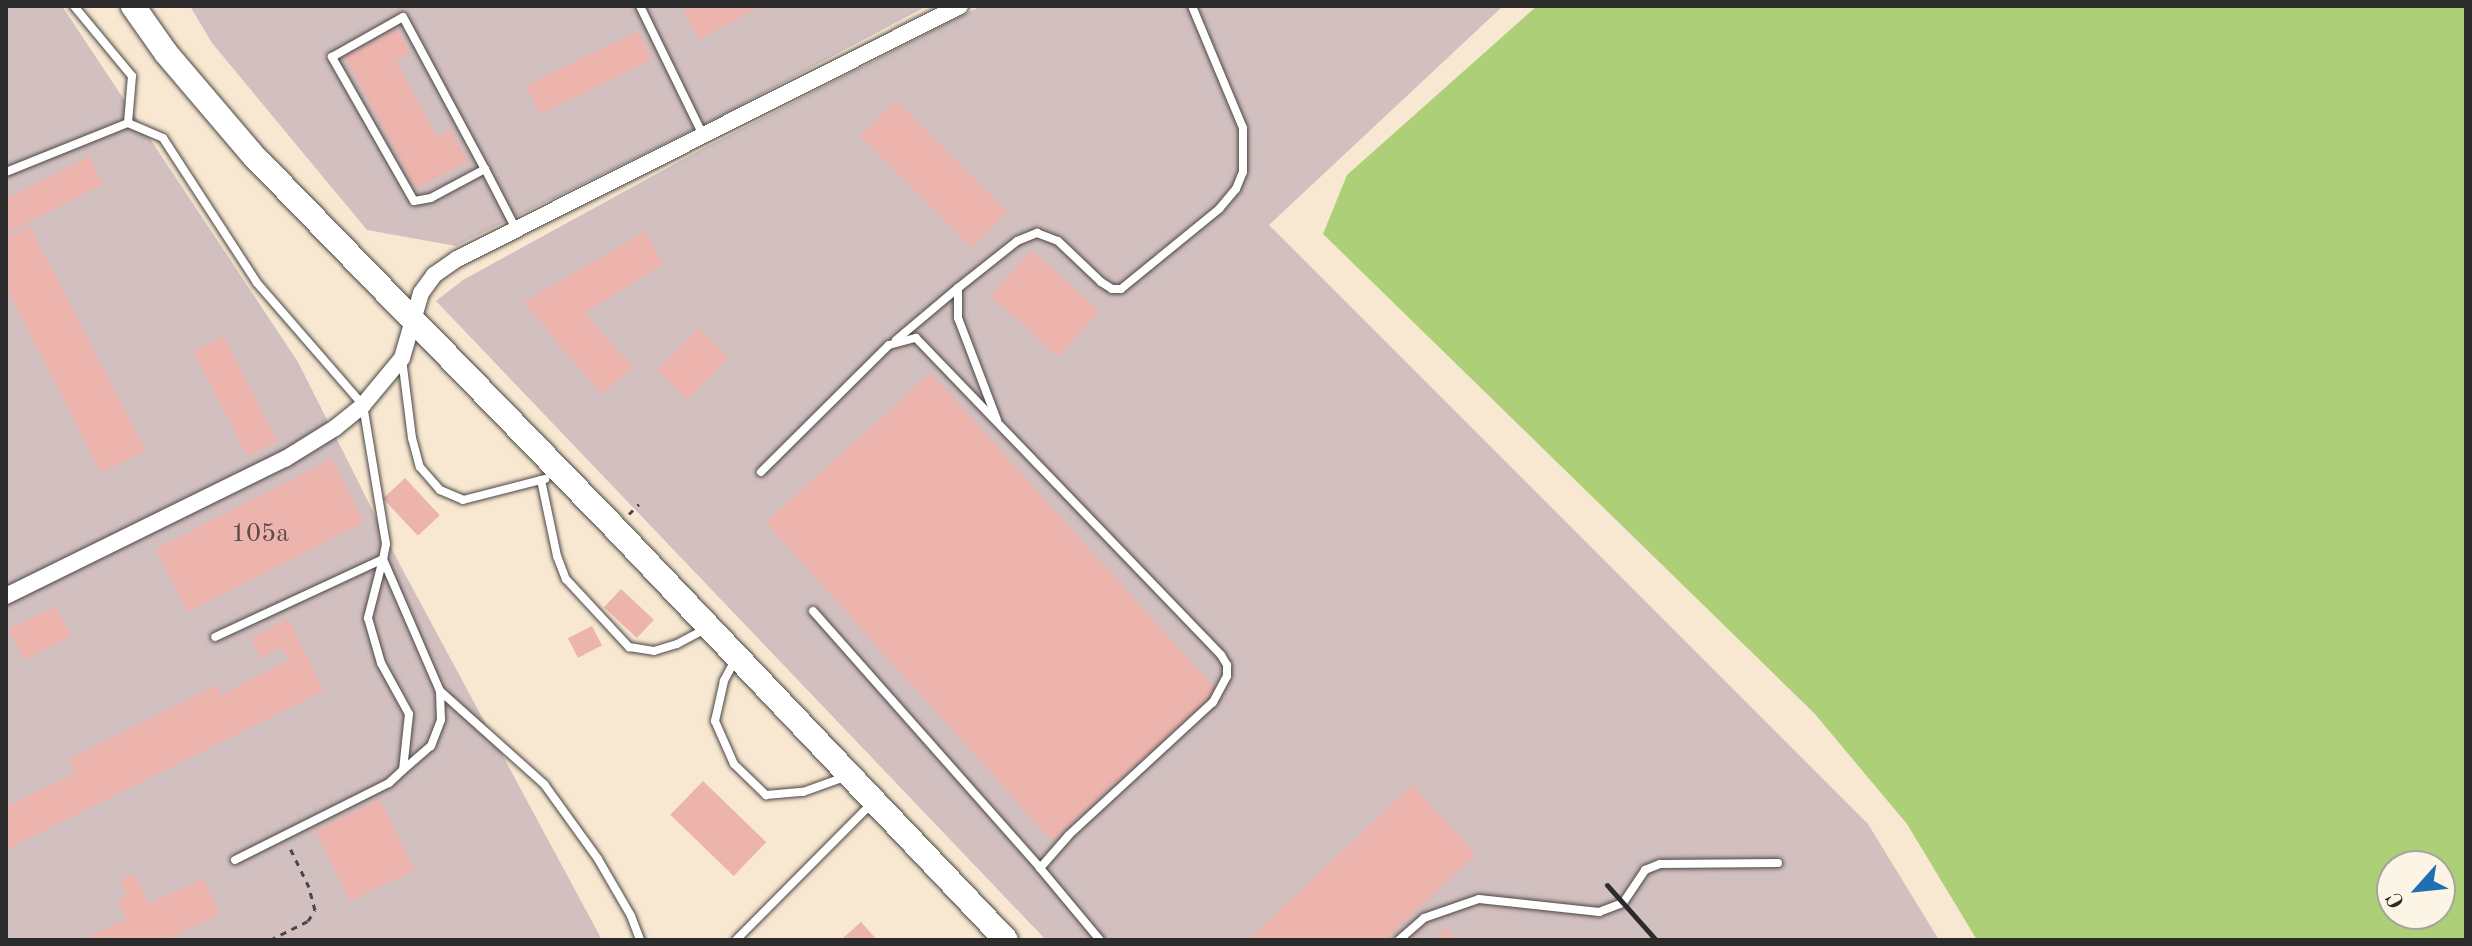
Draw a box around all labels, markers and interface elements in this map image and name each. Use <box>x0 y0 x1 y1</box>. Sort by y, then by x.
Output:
house number: 105а <box>231 519 289 551</box>
north arrow <box>2376 850 2456 930</box>
text: С <box>2383 889 2409 911</box>

